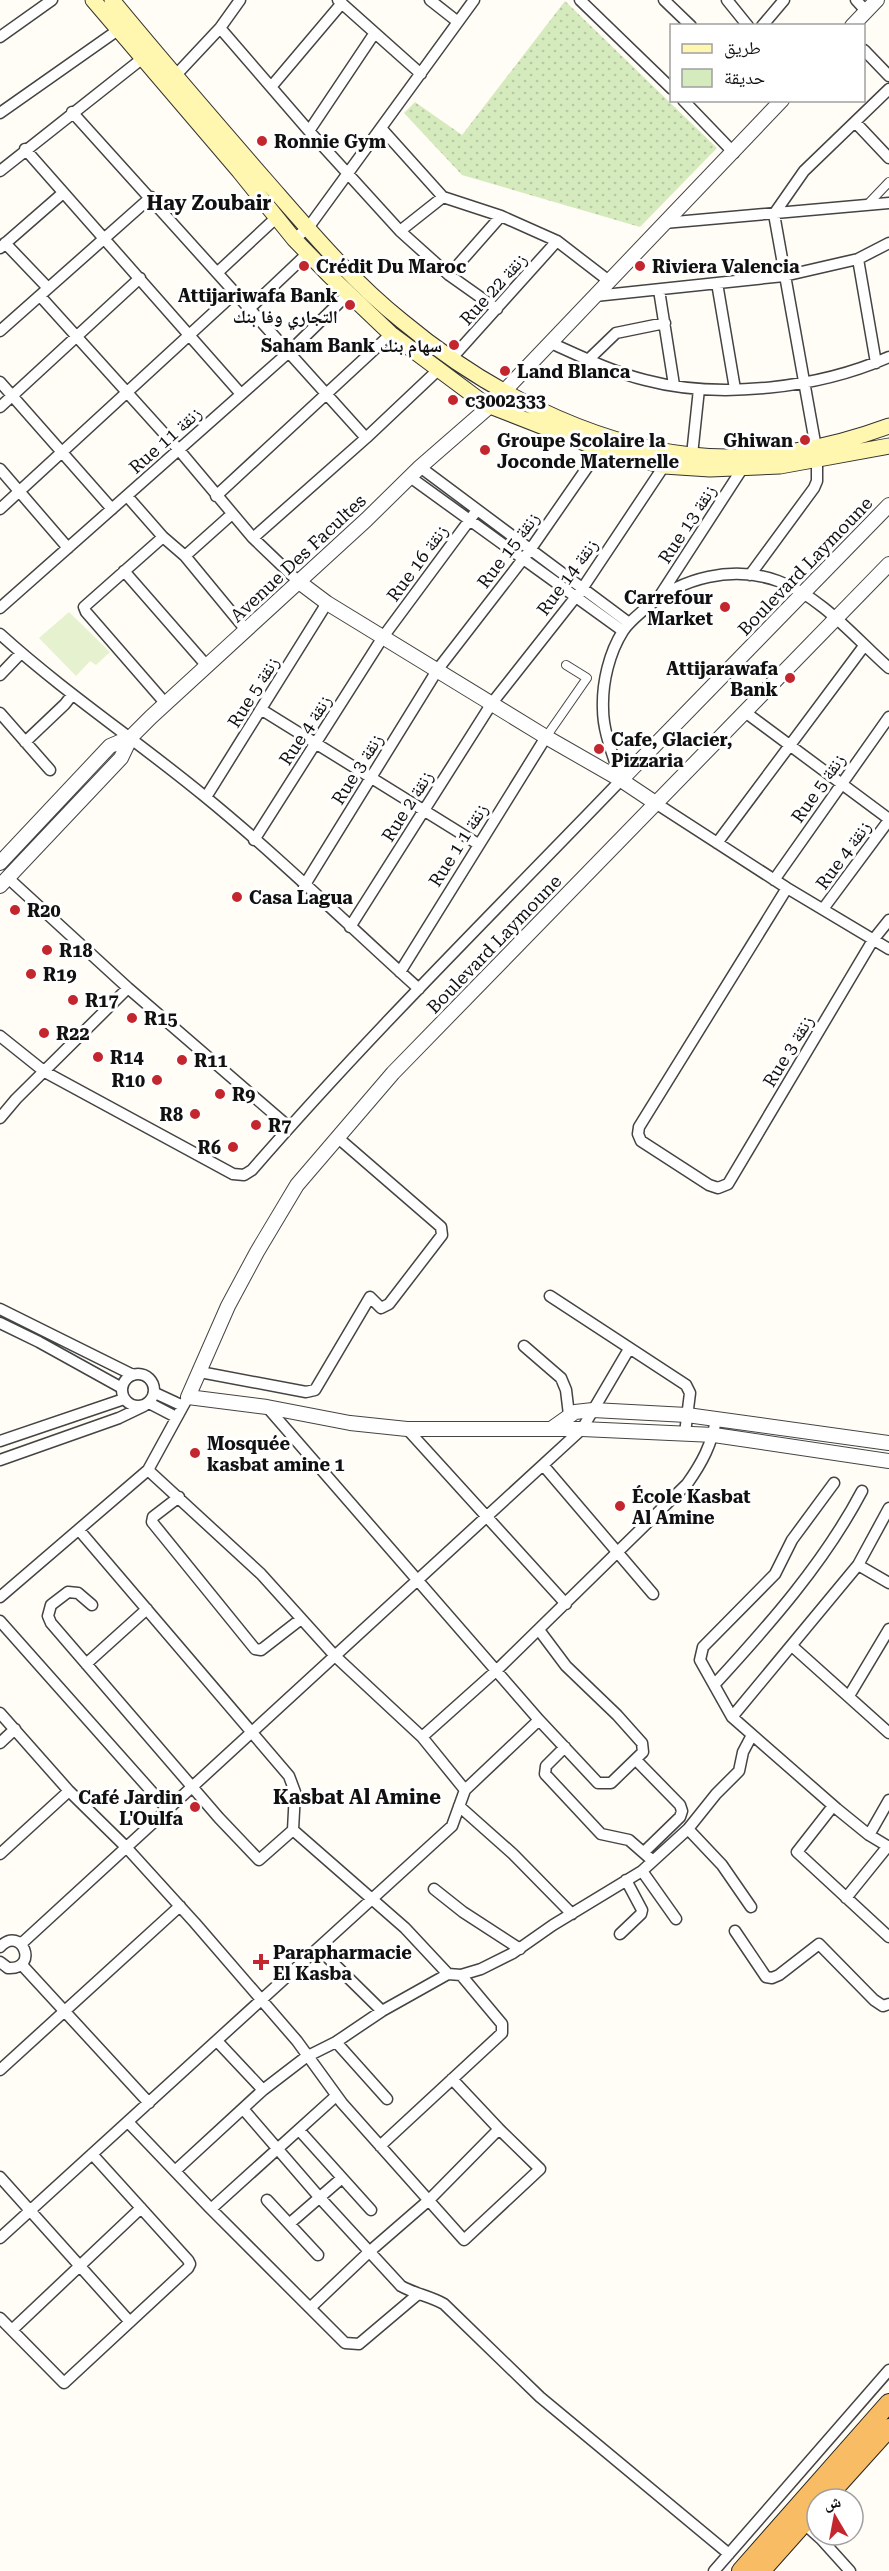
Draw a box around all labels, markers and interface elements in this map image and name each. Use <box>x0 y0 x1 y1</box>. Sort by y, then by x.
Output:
legend <box>670 24 865 102</box>
text: طريق <box>724 37 761 59</box>
text: حديقة <box>724 67 765 88</box>
place label: Ronnie Gym <box>274 131 387 152</box>
marker: Ronnie Gym <box>255 134 269 148</box>
district label: Hay Zoubair <box>147 191 271 215</box>
street label: Rue 22 زنقة <box>455 249 531 329</box>
place label: Crédit Du Maroc <box>316 256 466 277</box>
place label: Riviera Valencia <box>652 256 800 277</box>
marker: Crédit Du Maroc <box>297 259 311 273</box>
marker: Riviera Valencia <box>633 259 647 273</box>
place label: Attijariwafa Bank التجاري وفا بنك <box>178 285 339 331</box>
marker: Attijariwafa Bank التجاري وفا بنك <box>343 298 357 312</box>
place label: Saham Bank سهام بنك <box>261 335 442 358</box>
marker: Saham Bank سهام بنك <box>447 338 461 352</box>
place label: Land Blanca <box>517 361 631 382</box>
marker: Land Blanca <box>498 364 512 378</box>
place label: c3002333 <box>465 390 546 411</box>
marker: c3002333 <box>446 393 460 407</box>
street label: Rue 11 زنقة <box>125 402 205 478</box>
place label: Groupe Scolaire la Joconde Maternelle <box>497 430 679 472</box>
place label: Ghiwan <box>723 430 793 451</box>
marker: Ghiwan <box>798 433 812 447</box>
marker: Groupe Scolaire la Joconde Maternelle <box>478 443 492 457</box>
street label: Rue 13 زنقة <box>654 481 720 567</box>
street label: Avenue Des Facultes <box>226 490 370 626</box>
street label: Boulevard Laymoune <box>733 492 877 640</box>
street label: Rue 15 زنقة <box>473 508 543 592</box>
street label: Rue 16 زنقة <box>382 521 452 605</box>
street label: Rue 14 زنقة <box>532 535 602 619</box>
place label: Carrefour Market <box>624 587 713 629</box>
marker: Carrefour Market <box>718 600 732 614</box>
street label: Rue 5 زنقة <box>223 653 283 731</box>
place label: Attijarawafa Bank <box>666 658 779 700</box>
marker: Attijarawafa Bank <box>783 671 797 685</box>
street label: Rue 4 زنقة <box>275 691 335 769</box>
place label: Cafe, Glacier, Pizzaria <box>611 729 733 771</box>
street label: Rue 3 زنقة <box>327 730 387 808</box>
marker: Cafe, Glacier, Pizzaria <box>592 742 606 756</box>
street label: Rue 5 زنقة <box>787 749 849 827</box>
street label: Rue 2 زنقة <box>377 767 437 845</box>
street label: Rue 1 زنقة 1 <box>424 799 492 890</box>
street label: Rue 4 زنقة <box>811 817 875 893</box>
street label: Boulevard Laymoune <box>422 870 566 1018</box>
place label: Casa Lagua <box>249 887 353 908</box>
marker: Casa Lagua <box>230 890 244 904</box>
place label: R20 <box>27 900 61 921</box>
marker: R20 <box>8 903 22 917</box>
place label: R18 <box>59 940 93 961</box>
marker: R18 <box>40 943 54 957</box>
place label: R19 <box>43 964 77 985</box>
marker: R19 <box>24 967 38 981</box>
place label: R17 <box>85 990 119 1011</box>
marker: R17 <box>66 993 80 1007</box>
place label: R15 <box>144 1008 178 1029</box>
marker: R15 <box>125 1011 139 1025</box>
street label: Rue 3 زنقة <box>759 1011 817 1090</box>
place label: R22 <box>56 1023 90 1044</box>
marker: R22 <box>37 1026 51 1040</box>
place label: R14 <box>110 1047 144 1068</box>
marker: R14 <box>91 1050 105 1064</box>
place label: R11 <box>194 1050 228 1071</box>
marker: R11 <box>175 1053 189 1067</box>
place label: R10 <box>111 1070 145 1091</box>
marker: R10 <box>150 1073 164 1087</box>
place label: R9 <box>232 1084 255 1105</box>
marker: R9 <box>213 1087 227 1101</box>
place label: R8 <box>160 1104 183 1125</box>
marker: R8 <box>188 1107 202 1121</box>
place label: R7 <box>268 1115 291 1136</box>
marker: R7 <box>249 1118 263 1132</box>
place label: R6 <box>198 1137 221 1158</box>
marker: R6 <box>226 1140 240 1154</box>
place label: Mosquée kasbat amine 1 <box>207 1433 345 1475</box>
marker: Mosquée kasbat amine 1 <box>188 1446 202 1460</box>
place label: École Kasbat Al Amine <box>632 1485 751 1528</box>
marker: École Kasbat Al Amine <box>613 1499 627 1513</box>
district label: Kasbat Al Amine <box>273 1785 441 1809</box>
place label: Café Jardin L'Oulfa <box>78 1787 183 1829</box>
marker: Café Jardin L'Oulfa <box>188 1800 202 1814</box>
place label: Parapharmacie El Kasba <box>273 1942 412 1984</box>
marker: Parapharmacie El Kasba <box>254 1955 268 1969</box>
north arrow <box>805 2487 865 2547</box>
text: ش <box>822 2492 843 2514</box>

